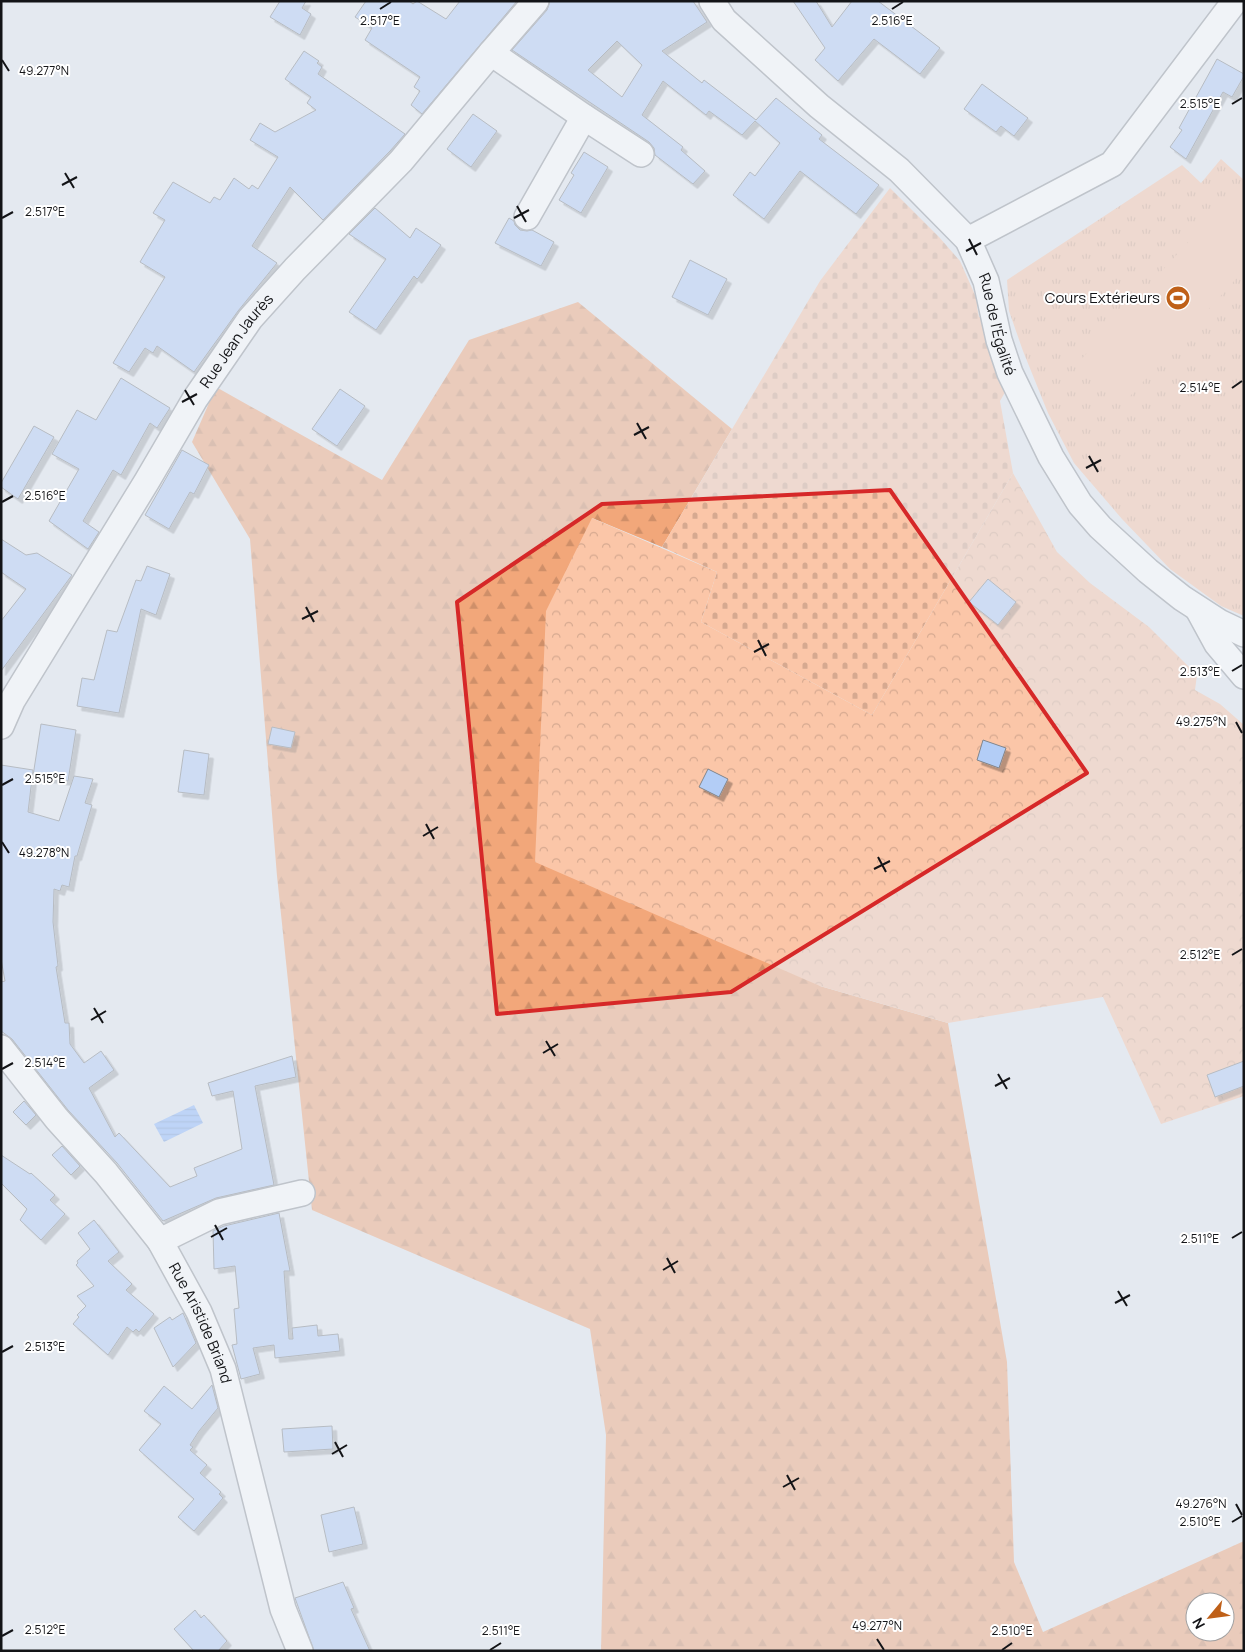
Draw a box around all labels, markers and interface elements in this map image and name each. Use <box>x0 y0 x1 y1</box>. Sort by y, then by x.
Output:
text: 2.517°E <box>360 12 400 29</box>
text: 2.516°E <box>871 12 913 29</box>
text: 49.277°N <box>19 62 69 79</box>
text: 2.515°E <box>1180 95 1220 112</box>
text: 2.517°E <box>25 203 65 220</box>
street label: Rue de l'Égalité <box>974 270 1021 378</box>
sports icon: Cours Extérieurs <box>1165 285 1191 311</box>
place label: Cours Extérieurs <box>1045 287 1160 308</box>
street label: Rue Jean Jaurès <box>195 289 278 392</box>
text: 2.514°E <box>1180 379 1221 396</box>
text: 2.516°E <box>24 487 66 504</box>
text: 2.513°E <box>1180 663 1220 680</box>
text: 49.275°N <box>1176 713 1226 730</box>
text: 2.515°E <box>25 770 65 787</box>
text: 49.278°N <box>19 844 69 861</box>
text: 2.512°E <box>1180 946 1220 963</box>
text: 2.514°E <box>25 1054 66 1071</box>
text: 2.511°E <box>1181 1230 1219 1247</box>
street label: Rue Aristide Briand <box>164 1259 237 1385</box>
text: 2.513°E <box>25 1338 65 1355</box>
text: 49.276°N <box>1175 1495 1227 1512</box>
text: 2.510°E <box>1179 1513 1221 1530</box>
north arrow <box>1185 1592 1235 1642</box>
text: N <box>1187 1615 1209 1633</box>
text: 49.277°N <box>852 1617 902 1634</box>
text: 2.512°E <box>25 1621 65 1638</box>
text: 2.511°E <box>482 1622 520 1639</box>
text: 2.510°E <box>991 1622 1033 1639</box>

